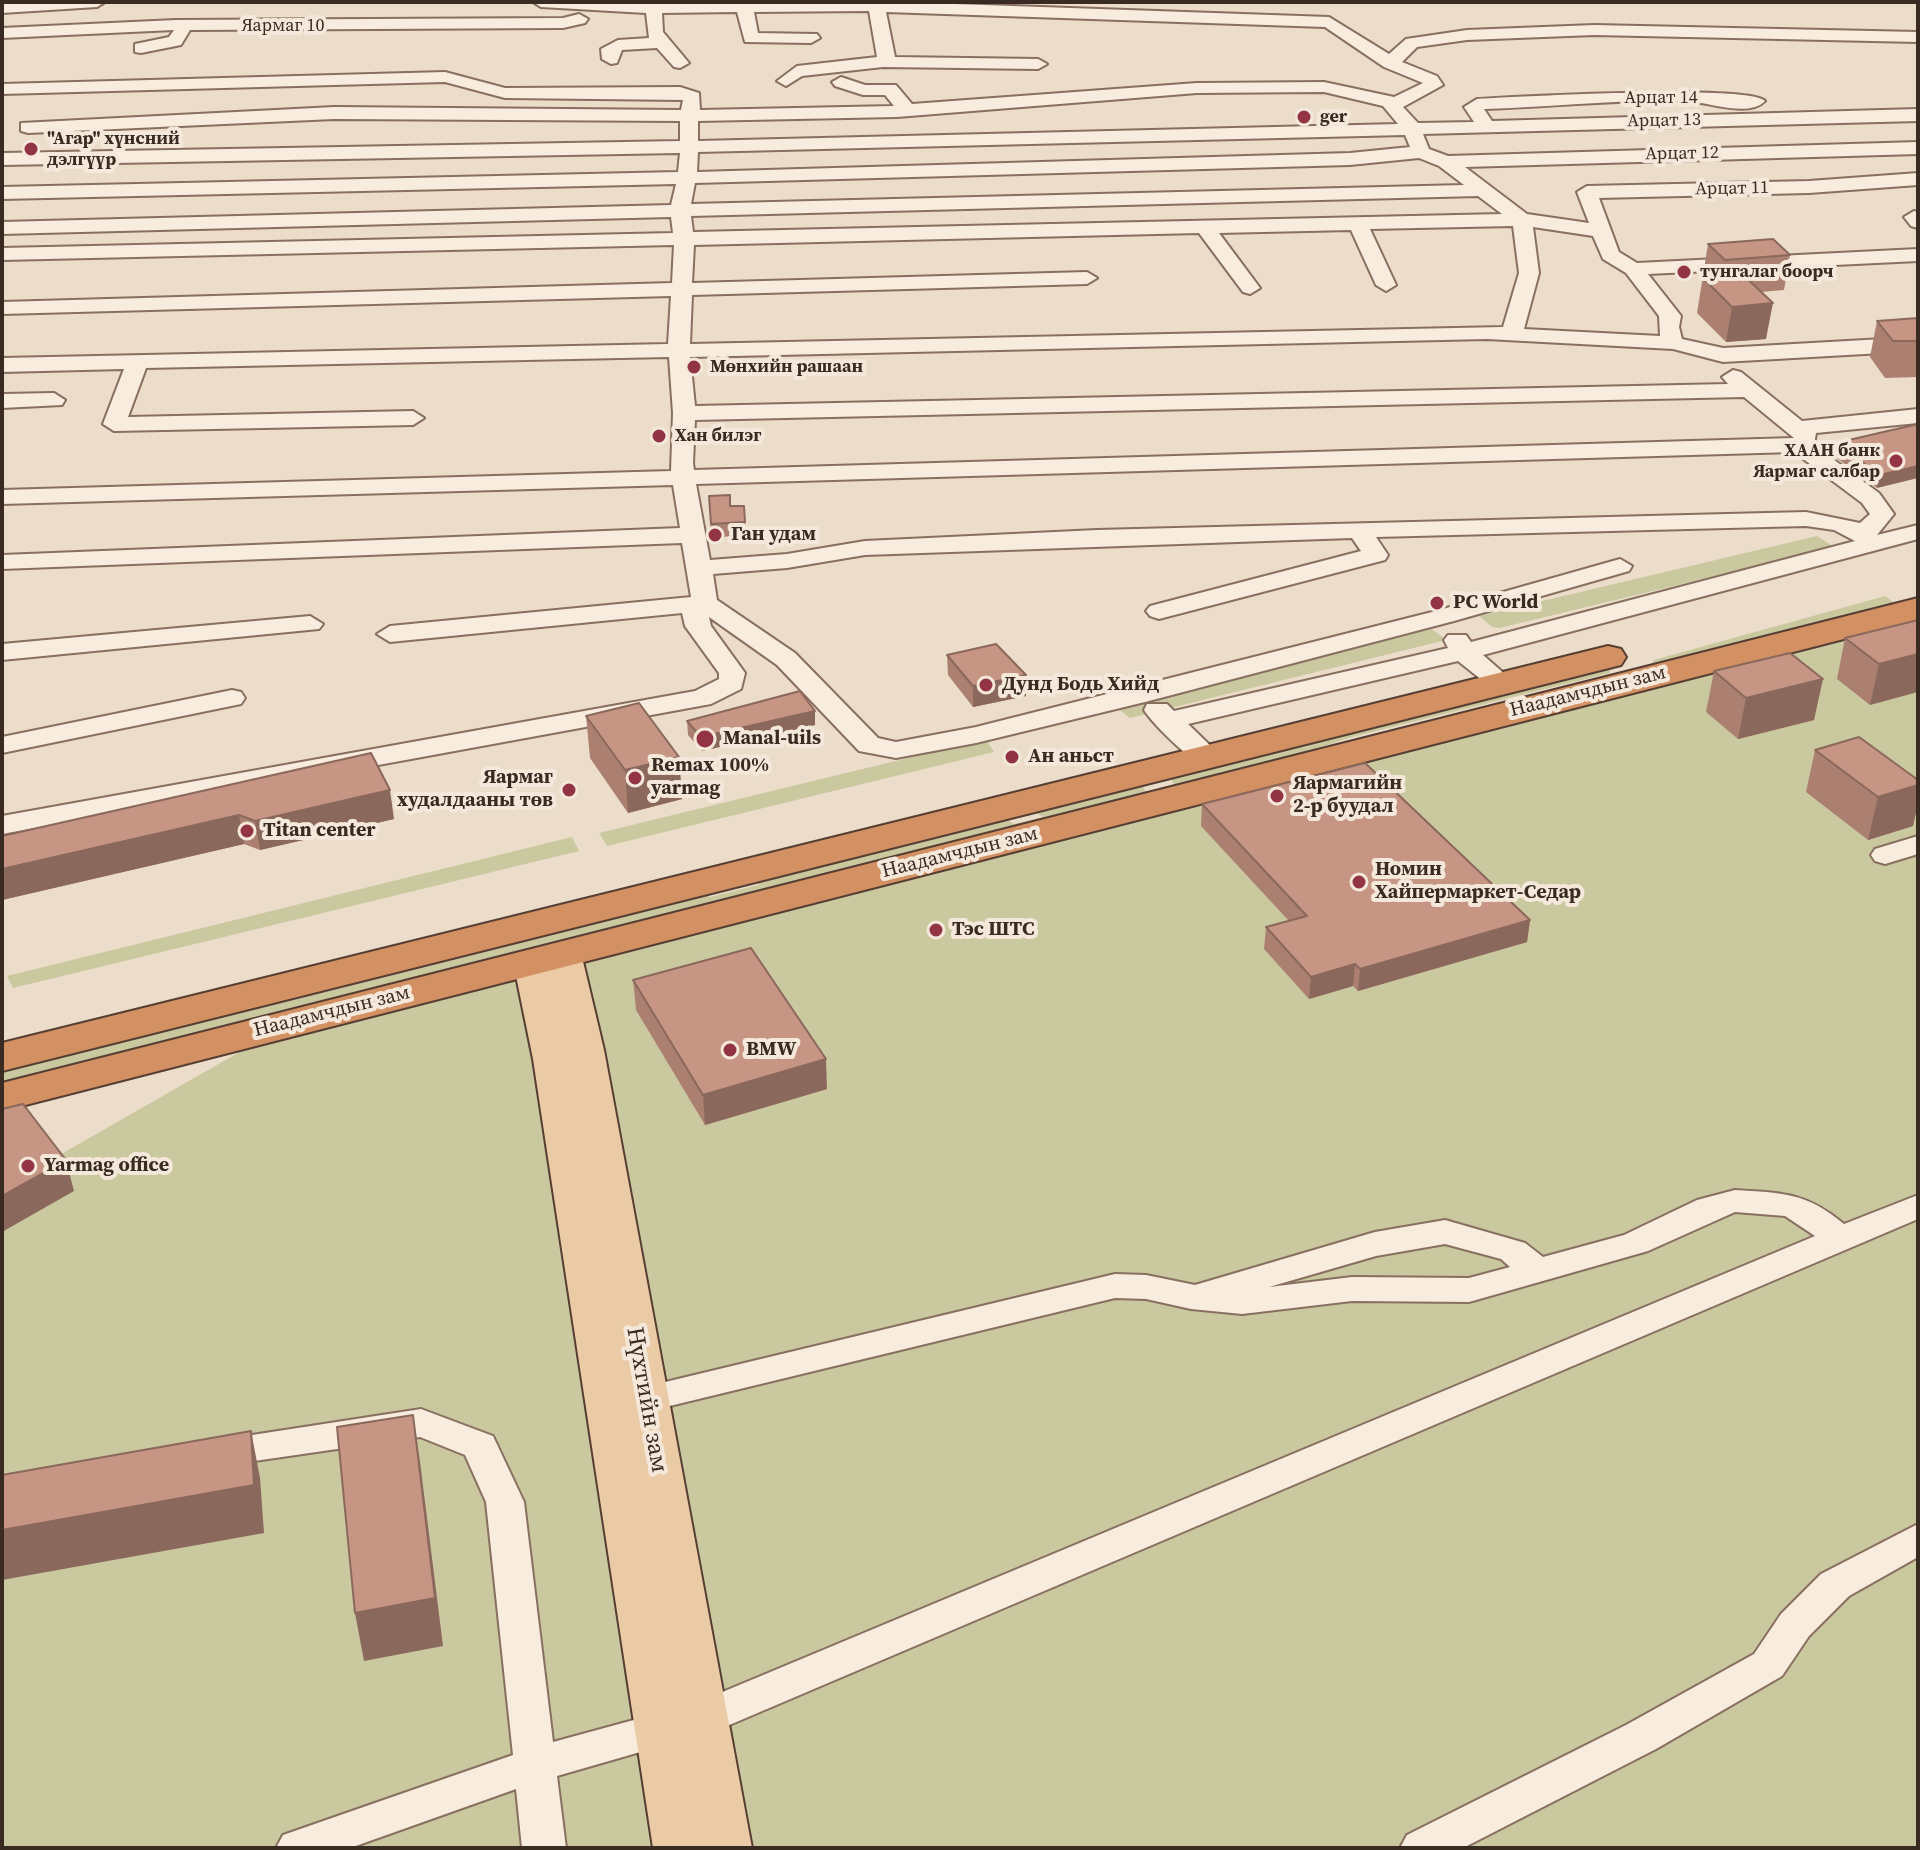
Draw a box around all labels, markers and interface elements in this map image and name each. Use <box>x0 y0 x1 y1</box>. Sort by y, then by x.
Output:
street label: Яармаг 10 <box>241 15 325 37</box>
street label: Арцат 14 <box>1624 87 1698 109</box>
place label: ger <box>1320 106 1347 128</box>
marker: ger <box>1295 108 1313 126</box>
street label: Арцат 13 <box>1627 110 1701 132</box>
place label: "Агар" хүнсний дэлгүүр <box>47 128 180 170</box>
marker: "Агар" хүнсний дэлгүүр <box>22 140 40 158</box>
street label: Арцат 12 <box>1645 143 1719 165</box>
street label: Арцат 11 <box>1695 178 1769 200</box>
place label: тунгалаг боорч <box>1700 261 1834 283</box>
marker: тунгалаг боорч <box>1675 263 1693 281</box>
place label: Мөнхийн рашаан <box>710 356 863 378</box>
marker: Мөнхийн рашаан <box>685 358 703 376</box>
place label: Хан билэг <box>675 425 762 447</box>
marker: Хан билэг <box>650 427 668 445</box>
place label: ХААН банк Яармаг салбар <box>1753 440 1880 482</box>
marker: ХААН банк Яармаг салбар <box>1887 452 1905 470</box>
place label: Ган удам <box>731 523 816 547</box>
marker: Ган удам <box>706 526 724 544</box>
place label: PC World <box>1453 591 1538 615</box>
marker: PC World <box>1428 594 1446 612</box>
street label: Наадамчдын зам <box>1507 661 1669 723</box>
place label: Дунд Бодь Хийд <box>1002 673 1159 697</box>
marker: Дунд Бодь Хийд <box>977 676 995 694</box>
place label: Manal-uils <box>723 727 821 751</box>
marker: Manal-uils <box>694 728 716 750</box>
place label: Ан аньст <box>1028 745 1114 769</box>
marker: Ан аньст <box>1003 748 1021 766</box>
place label: Remax 100% yarmag <box>651 754 769 801</box>
place label: Яармаг худалдааны төв <box>397 766 553 813</box>
marker: Remax 100% yarmag <box>626 769 644 787</box>
place label: Яармагийн 2-р буудал <box>1293 772 1402 819</box>
marker: Яармаг худалдааны төв <box>560 781 578 799</box>
marker: Яармагийн 2-р буудал <box>1268 787 1286 805</box>
place label: Titan center <box>263 819 376 843</box>
marker: Titan center <box>238 822 256 840</box>
street label: Наадамчдын зам <box>879 822 1041 884</box>
place label: Номин Хайпермаркет-Седар <box>1375 858 1581 905</box>
marker: Номин Хайпермаркет-Седар <box>1350 873 1368 891</box>
place label: Тэс ШТС <box>952 918 1034 942</box>
marker: Тэс ШТС <box>927 921 945 939</box>
street label: Наадамчдын зам <box>251 981 413 1043</box>
place label: BMW <box>746 1038 796 1062</box>
marker: BMW <box>721 1041 739 1059</box>
place label: Yarmag office <box>44 1154 169 1178</box>
marker: Yarmag office <box>19 1157 37 1175</box>
street label: Нүхтийн зам <box>619 1325 673 1475</box>

